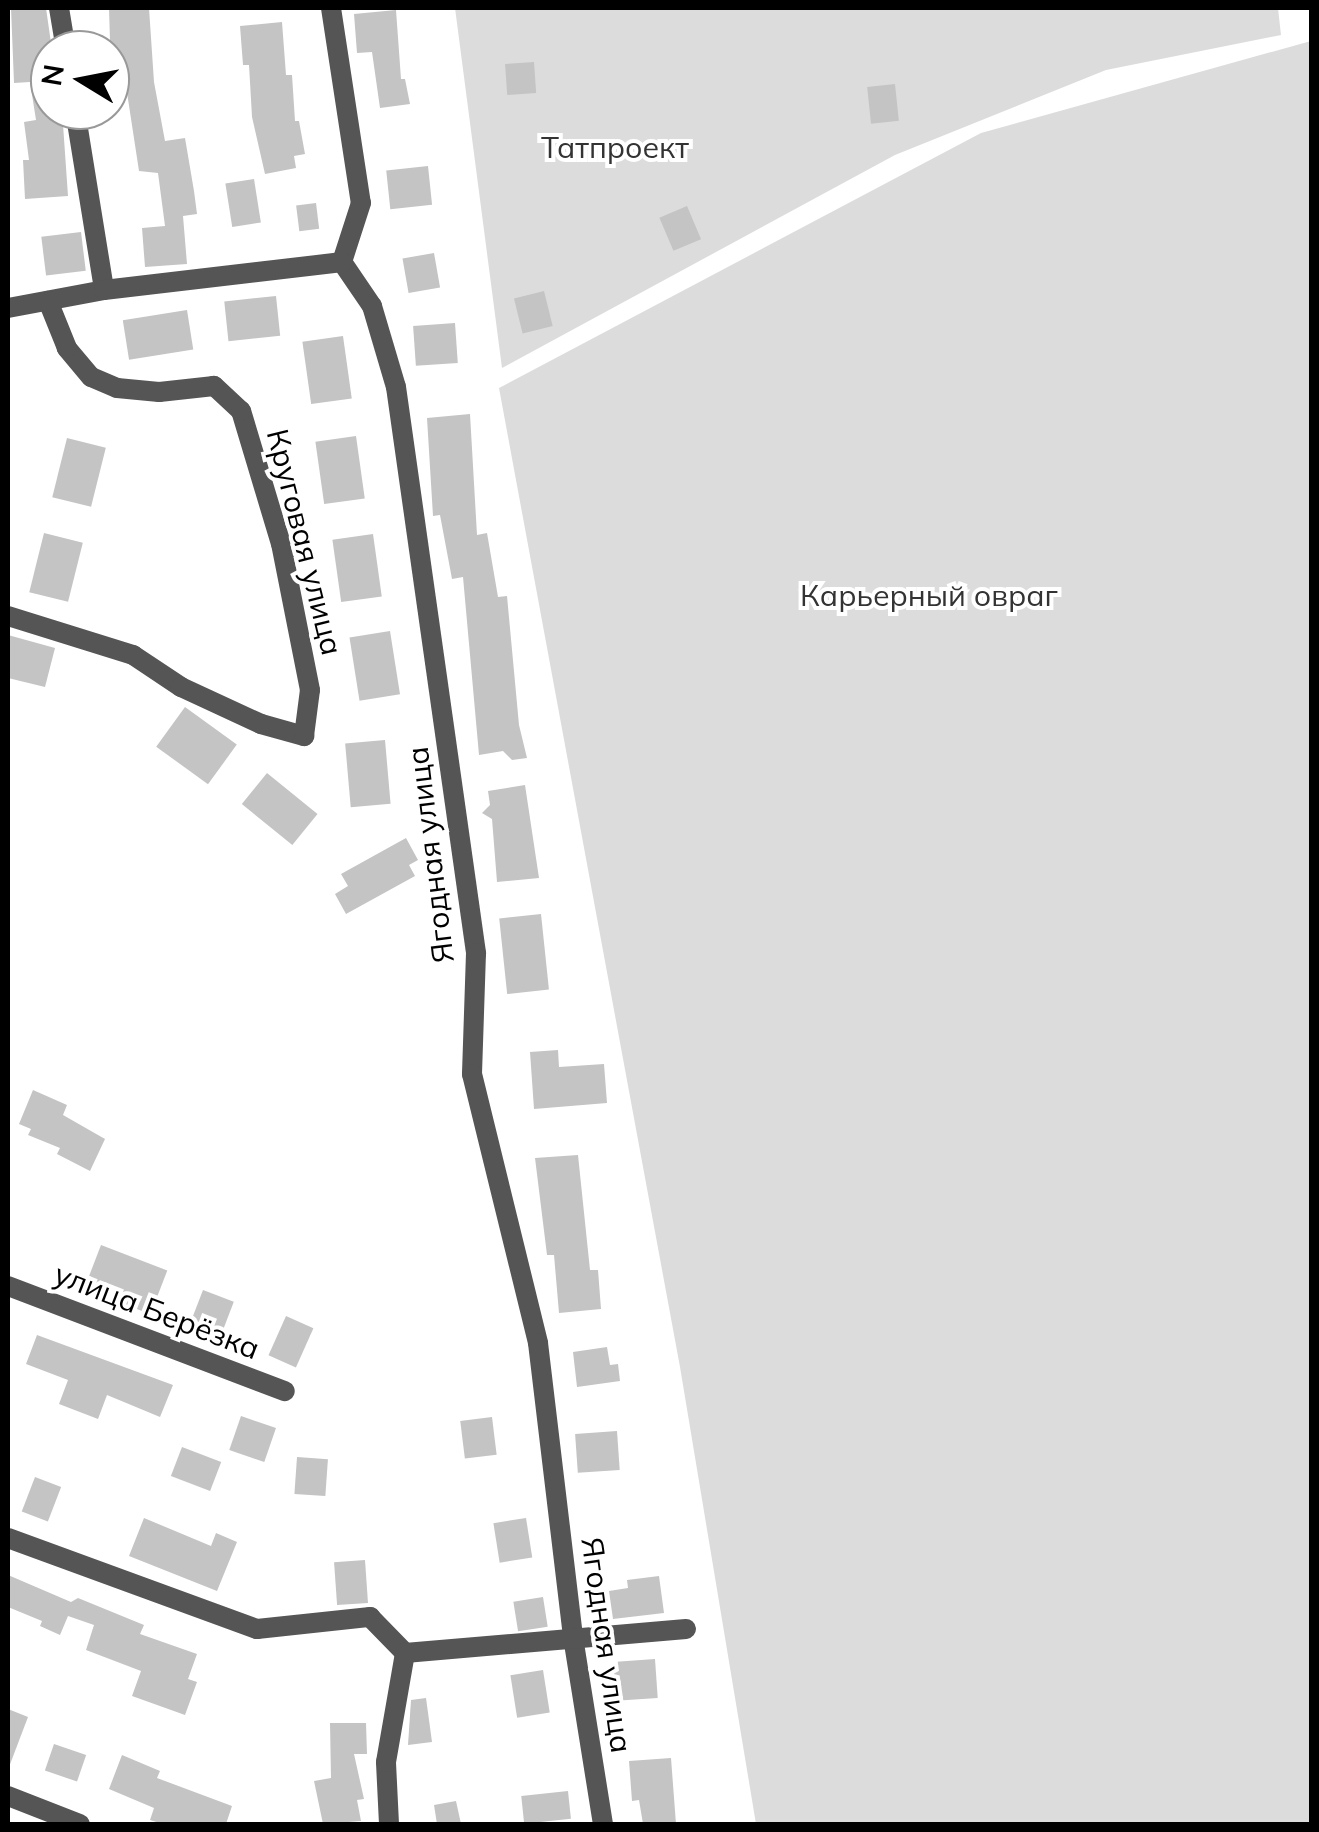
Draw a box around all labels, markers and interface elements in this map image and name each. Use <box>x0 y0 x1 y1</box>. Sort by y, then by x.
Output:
north arrow <box>30 30 130 130</box>
text: N <box>33 62 71 89</box>
park label: Татпроект <box>541 129 689 165</box>
street label: Круговая улица <box>260 425 350 659</box>
park label: Карьерный овраг <box>800 577 1058 613</box>
street label: Ягодная улица <box>399 745 461 965</box>
street label: улица Берёзка <box>49 1255 265 1367</box>
street label: Ягодная улица <box>574 1535 640 1755</box>

